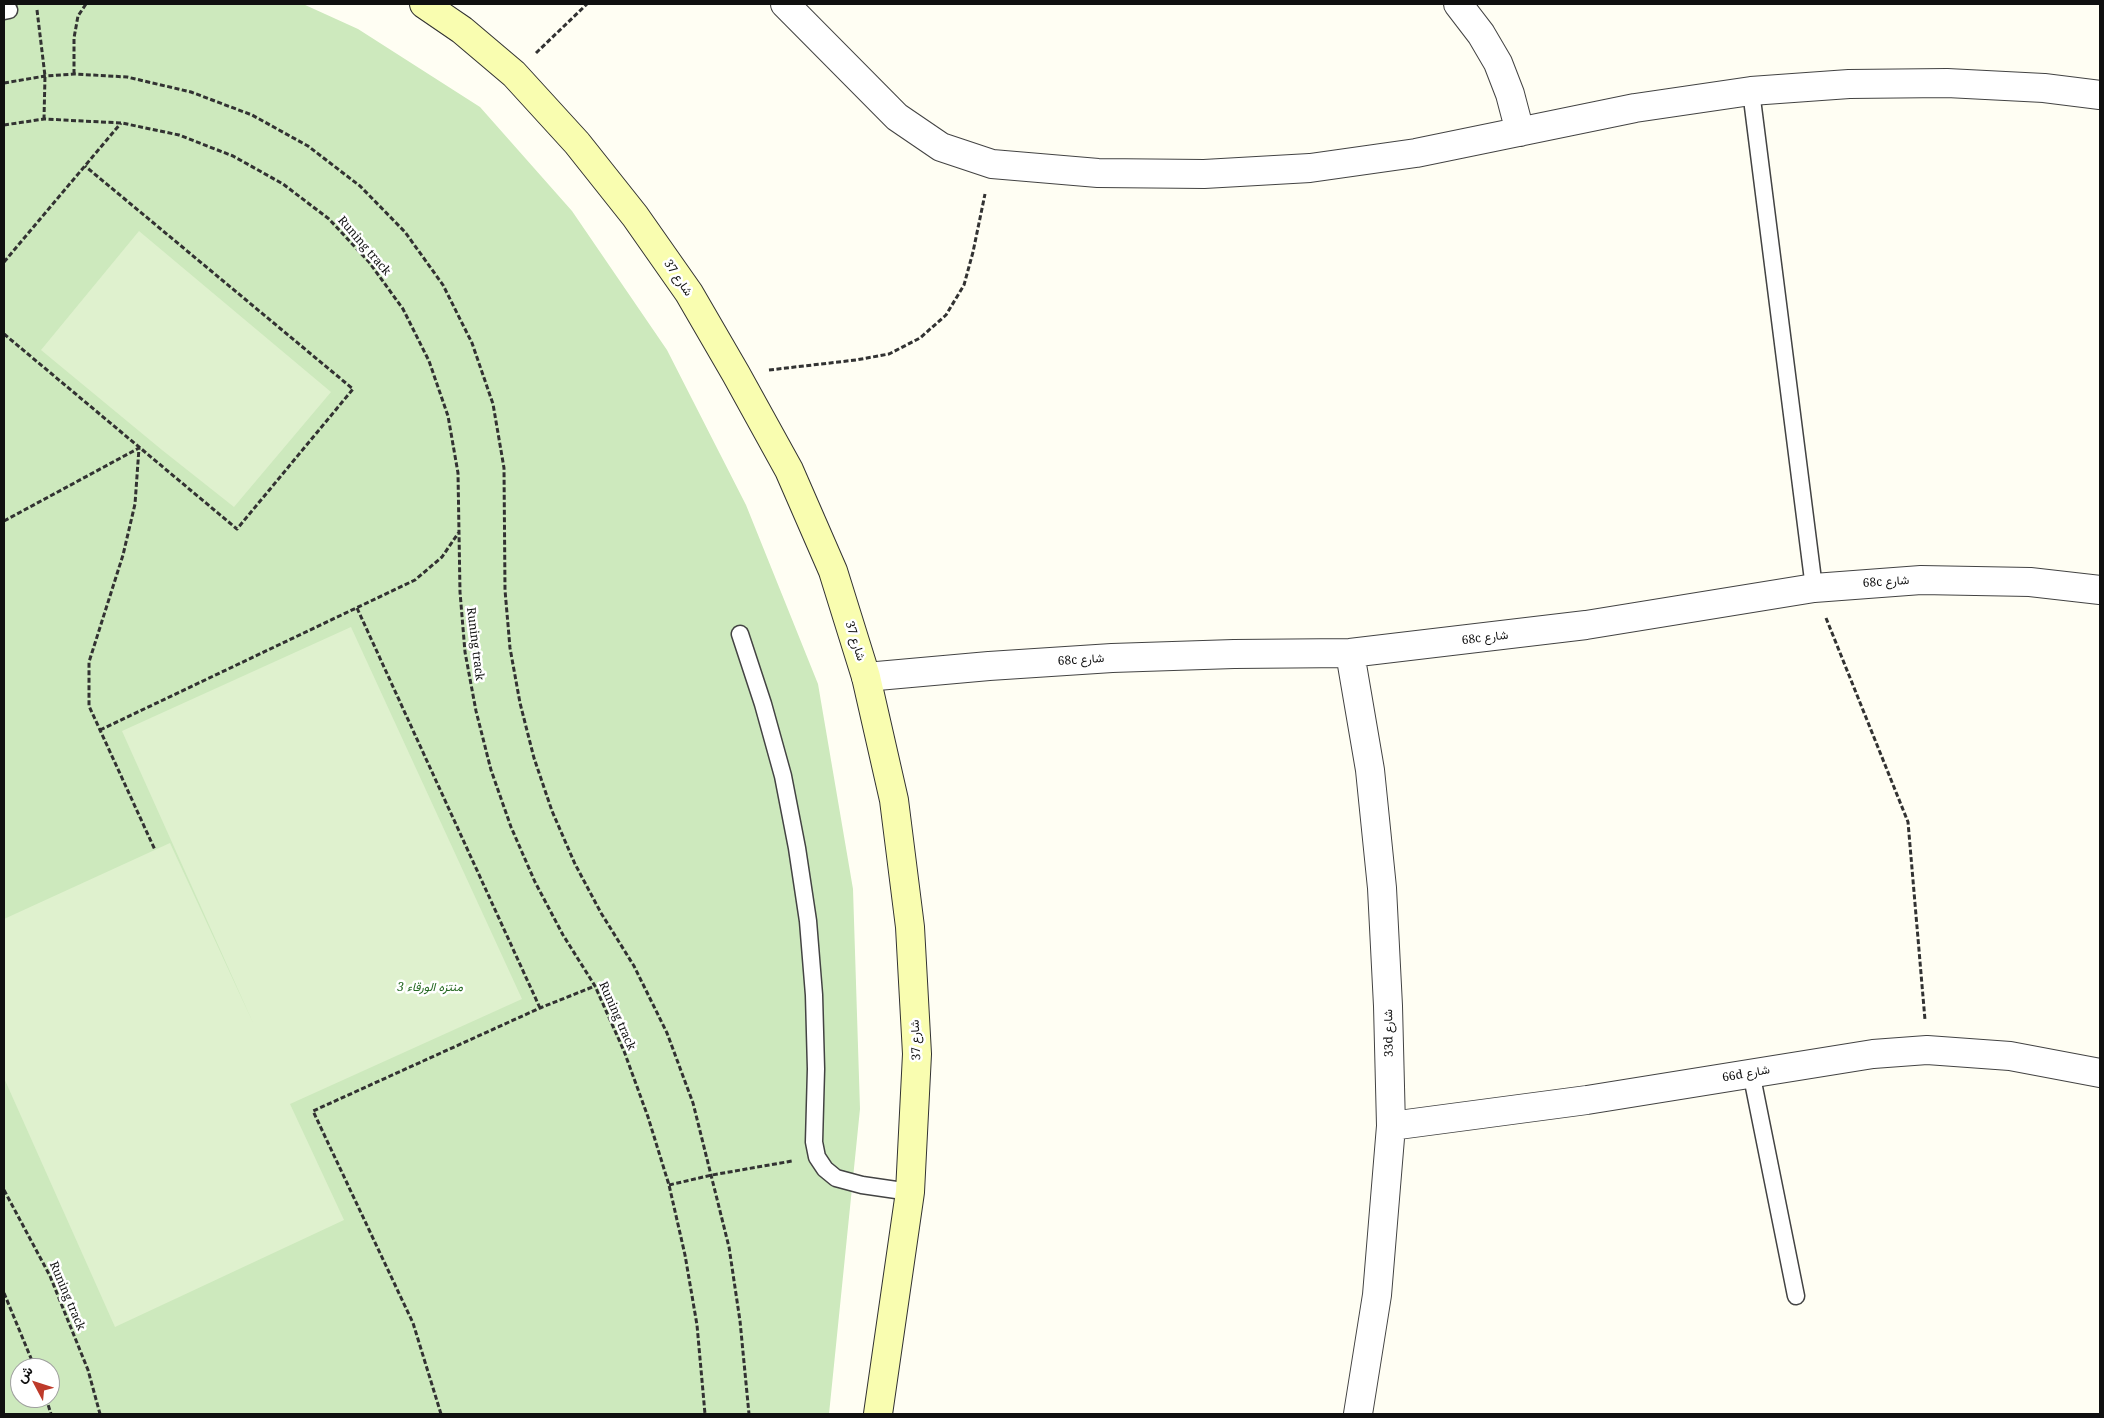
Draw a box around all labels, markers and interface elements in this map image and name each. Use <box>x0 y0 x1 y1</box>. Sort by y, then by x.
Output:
street label: Runing track <box>334 213 394 279</box>
street label: شارع 37 <box>661 257 695 299</box>
street label: 68c شارع <box>1862 573 1910 591</box>
street label: Runing track <box>463 607 487 681</box>
street label: شارع 37 <box>842 619 868 663</box>
street label: 68c شارع <box>1461 628 1509 648</box>
street label: 68c شارع <box>1057 651 1105 669</box>
street label: Runing track <box>595 979 639 1053</box>
park label: منتزه الورقاء 3 <box>397 981 463 995</box>
street label: 33d شارع <box>1381 1009 1397 1057</box>
street label: شارع 37 <box>908 1019 924 1061</box>
street label: 66d شارع <box>1721 1063 1771 1085</box>
street label: Runing track <box>46 1259 88 1333</box>
north arrow <box>10 1358 60 1408</box>
text: ش <box>11 1361 37 1386</box>

